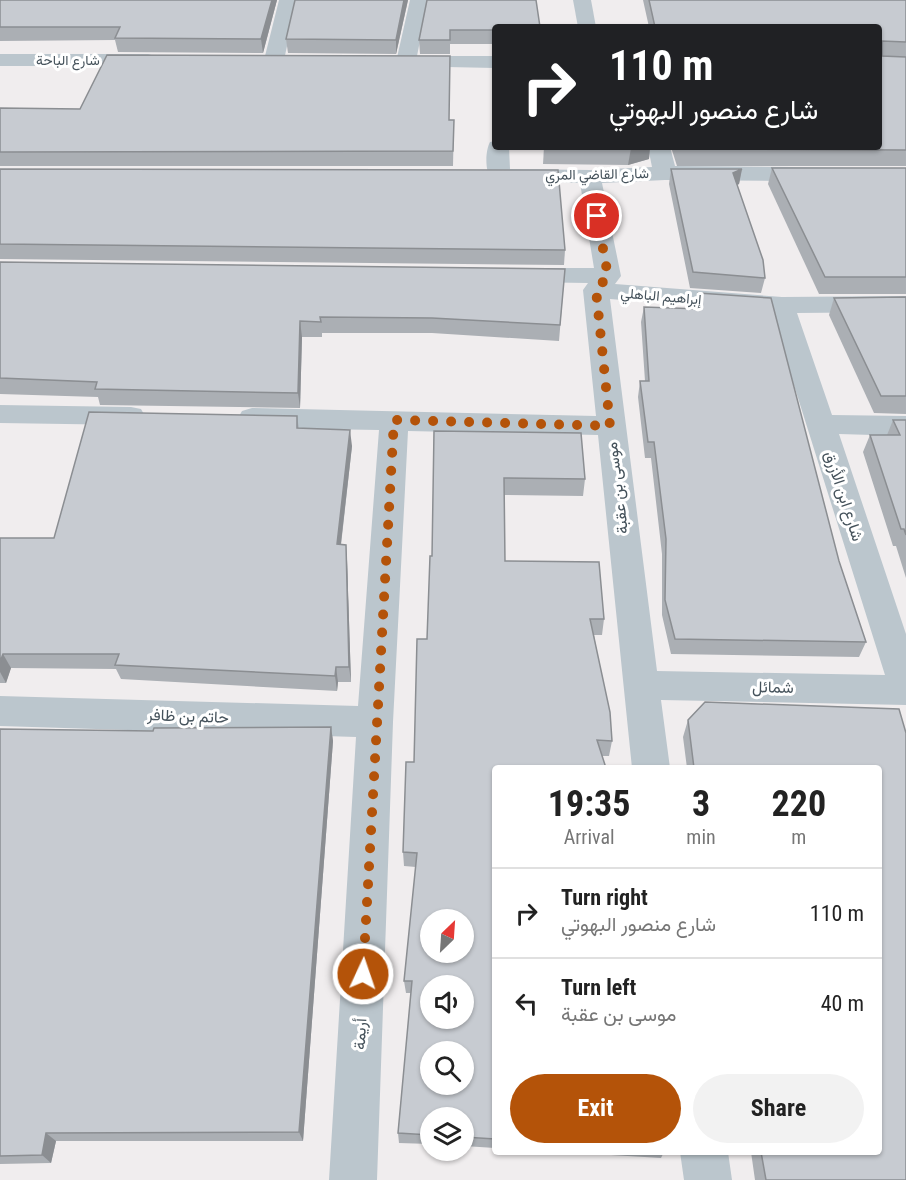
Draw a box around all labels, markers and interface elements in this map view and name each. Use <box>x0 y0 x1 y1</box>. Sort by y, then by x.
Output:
text: 110 m <box>609 41 714 90</box>
icon: right <box>510 48 588 126</box>
street label: شارع الباحة <box>36 52 100 71</box>
text: شارع منصور البهوتي <box>609 94 818 126</box>
street label: شارع القاضي المري <box>545 165 649 187</box>
pin <box>571 190 622 241</box>
icon: arrive <box>580 199 613 232</box>
street label: إبراهيم الباهلي <box>620 284 702 311</box>
street label: موسى بن عقبة <box>602 441 633 535</box>
street label: شارع ابن الأزرق <box>819 449 868 544</box>
street label: شمائل <box>752 677 794 698</box>
street label: حاتم بن ظافر <box>146 705 229 728</box>
text: 19:35 <box>548 783 630 825</box>
text: 3 <box>692 783 710 825</box>
text: 220 <box>772 783 826 825</box>
text: Arrival <box>564 825 615 849</box>
text: min <box>686 825 716 849</box>
text: m <box>791 825 806 849</box>
text: Turn right <box>561 885 648 910</box>
icon: right <box>510 897 543 930</box>
text: 110 m <box>810 901 864 926</box>
north arrow <box>420 909 474 963</box>
map controls <box>420 909 474 1161</box>
text: شارع منصور البهوتي <box>561 912 716 936</box>
position arrow <box>331 942 395 1006</box>
button: sound <box>420 975 474 1029</box>
text: Turn left <box>561 975 636 1000</box>
icon: left <box>510 987 543 1020</box>
text: 40 m <box>821 991 864 1016</box>
text: موسى بن عقبة <box>561 1002 677 1026</box>
street label: أريمة <box>350 1017 371 1050</box>
button: search <box>420 1041 474 1095</box>
button: Exit <box>510 1074 681 1143</box>
button: Share <box>693 1074 864 1143</box>
button: layers <box>420 1107 474 1161</box>

